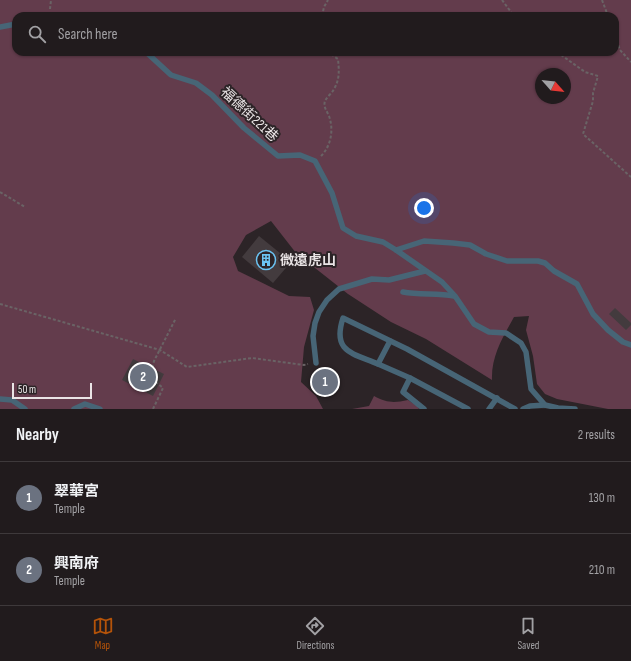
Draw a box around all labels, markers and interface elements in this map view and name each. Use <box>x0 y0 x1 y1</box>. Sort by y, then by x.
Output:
search box <box>12 12 619 56</box>
icon: search <box>26 23 48 45</box>
text: Search here <box>58 25 118 44</box>
north arrow <box>535 68 571 104</box>
street label: 福德街221巷 <box>217 83 282 145</box>
your location <box>414 198 434 218</box>
building icon: 微遠虎山 <box>255 249 277 271</box>
place label: 微遠虎山 <box>280 252 336 269</box>
pin: 2 <box>130 362 156 392</box>
pin: 1 <box>312 367 338 397</box>
scale bar <box>12 381 92 400</box>
text: 50 m <box>18 383 36 396</box>
text: Nearby <box>16 425 59 445</box>
text: 2 results <box>578 427 615 443</box>
text: 翠華宮 <box>54 482 99 501</box>
text: 1 <box>26 490 32 506</box>
text: 130 m <box>589 490 615 506</box>
text: Temple <box>54 501 85 517</box>
text: 興南府 <box>54 554 99 573</box>
text: 2 <box>26 562 32 578</box>
text: 210 m <box>589 562 615 578</box>
text: Temple <box>54 573 85 589</box>
tab: Map <box>92 615 114 652</box>
tab: Directions <box>297 615 334 652</box>
tab: Saved <box>517 615 539 652</box>

